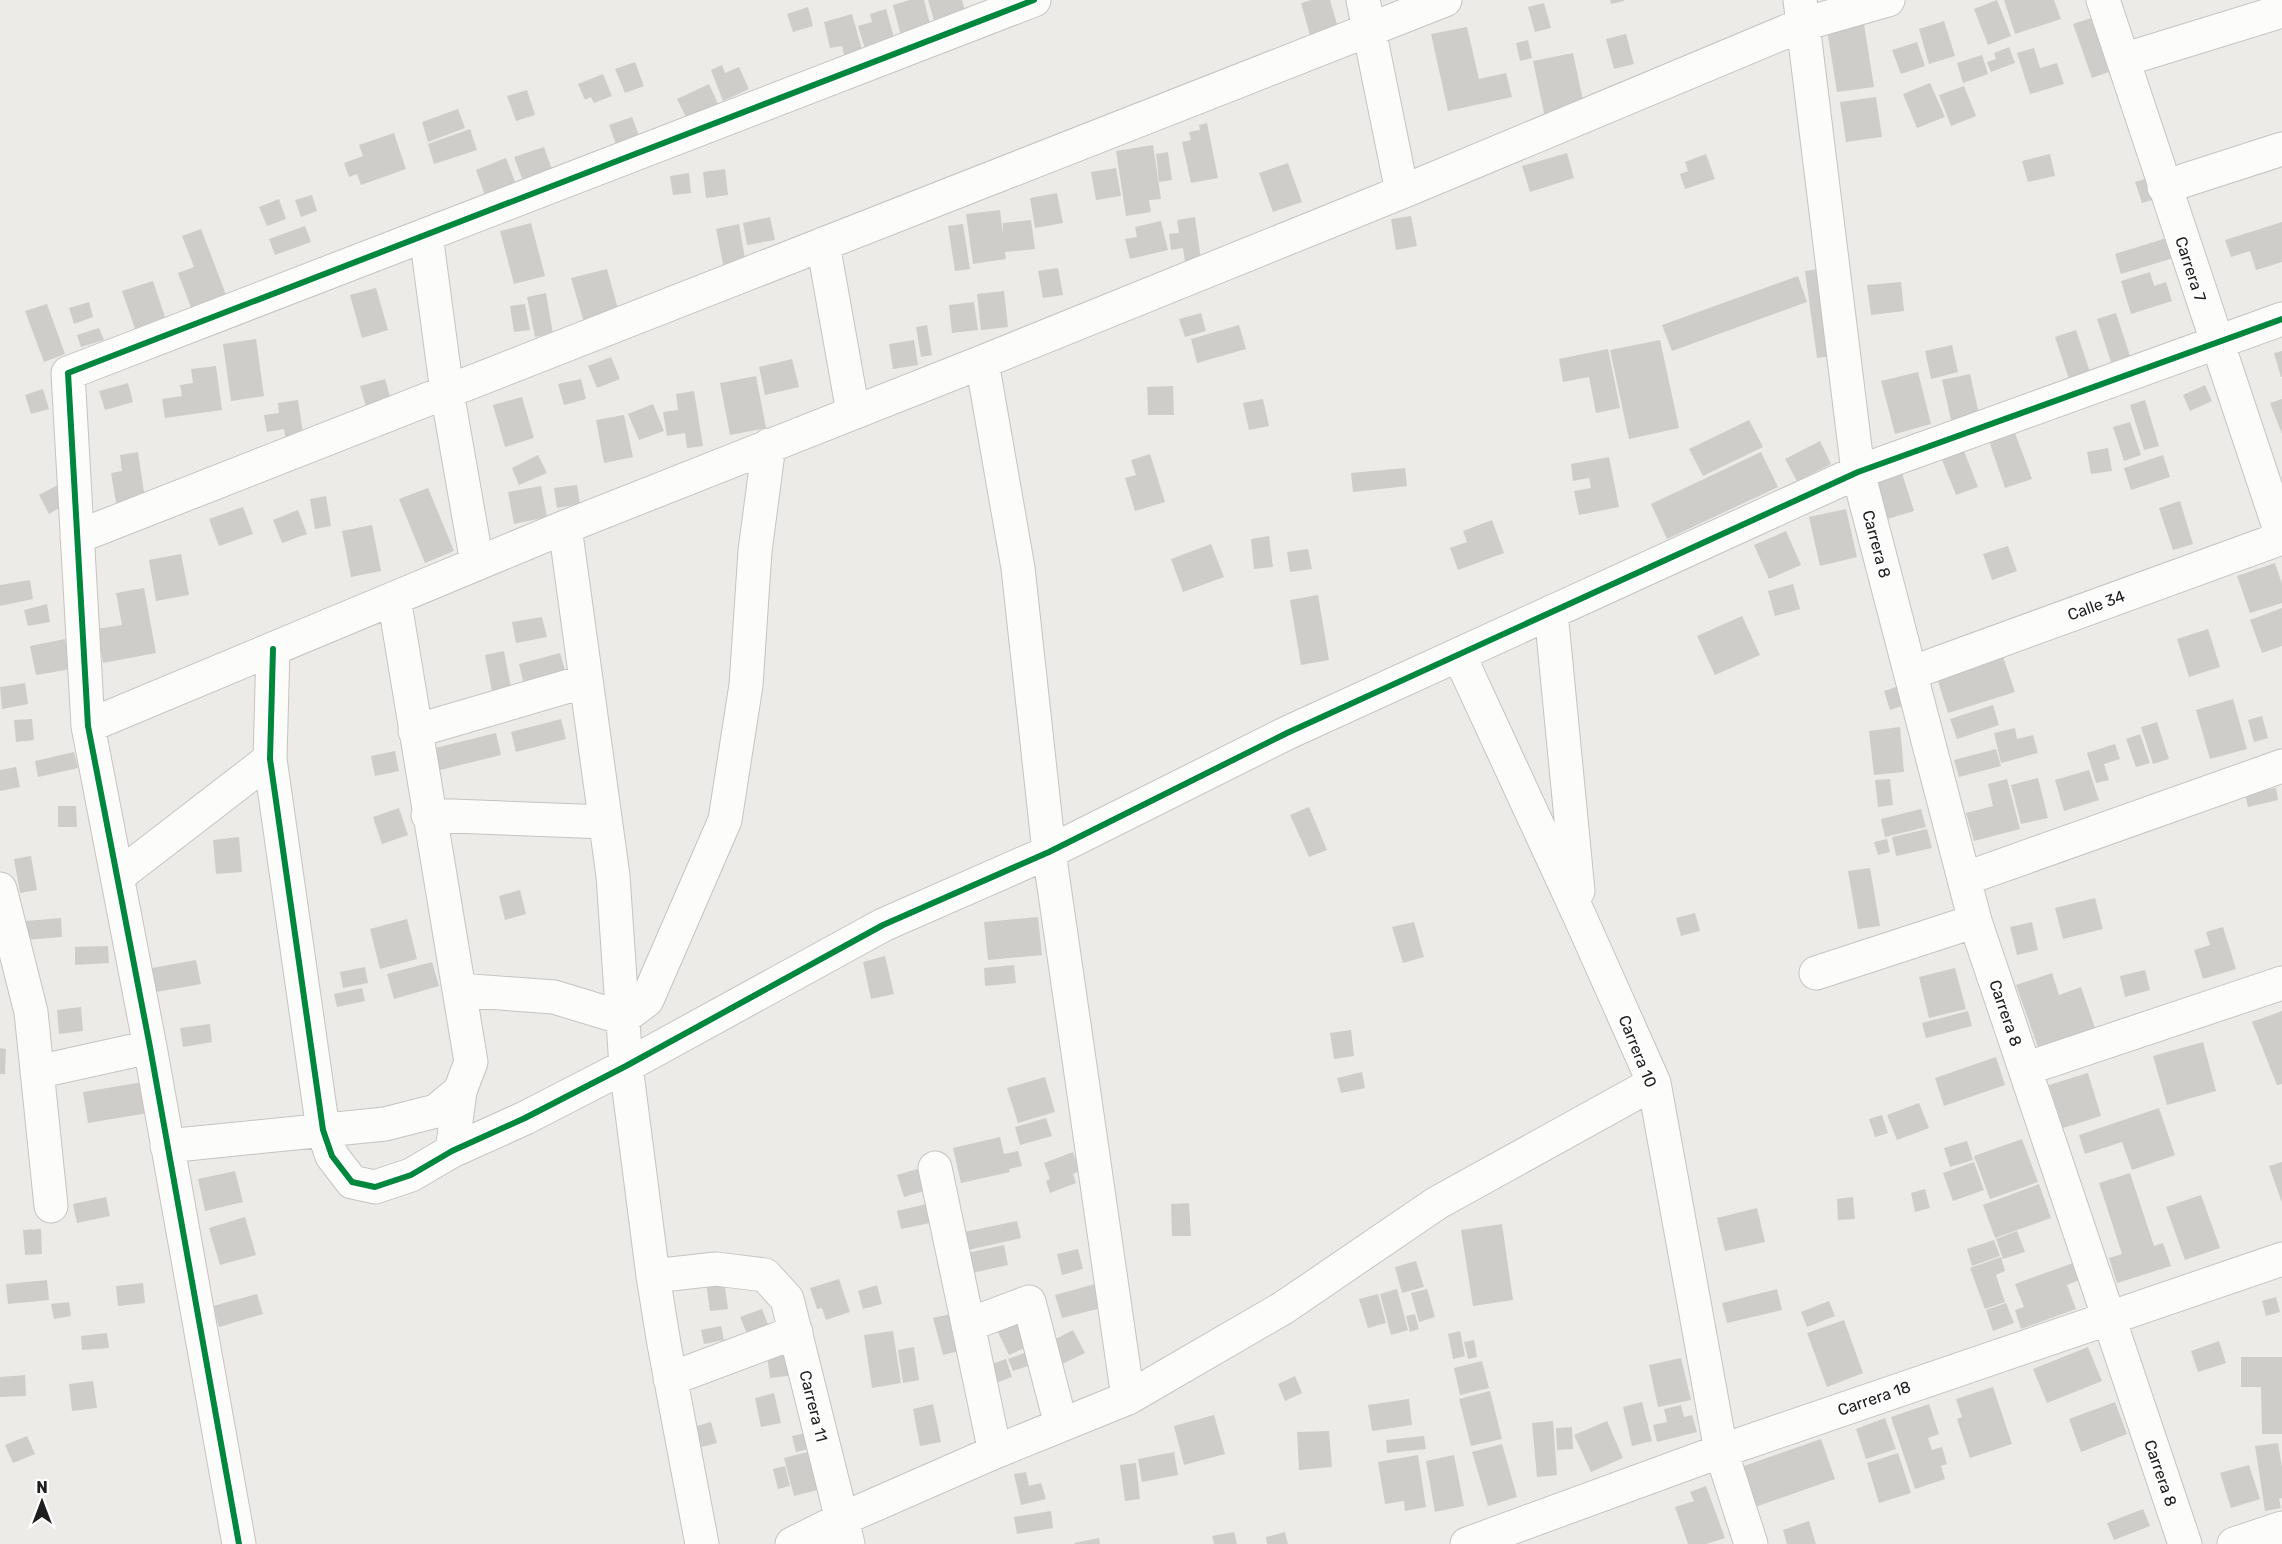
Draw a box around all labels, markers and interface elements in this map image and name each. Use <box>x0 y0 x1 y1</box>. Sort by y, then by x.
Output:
street label: Carrera 7 <box>2171 234 2210 304</box>
street label: Carrera 8 <box>1858 508 1895 580</box>
street label: Calle 34 <box>2065 586 2128 625</box>
street label: Carrera 8 <box>1985 977 2026 1049</box>
street label: Carrera 10 <box>1614 1012 1661 1090</box>
street label: Carrera 11 <box>795 1368 832 1444</box>
street label: Carrera 18 <box>1835 1377 1913 1420</box>
street label: Carrera 8 <box>2140 1437 2181 1509</box>
north arrow <box>12 1472 72 1532</box>
text: N <box>36 1478 48 1497</box>

